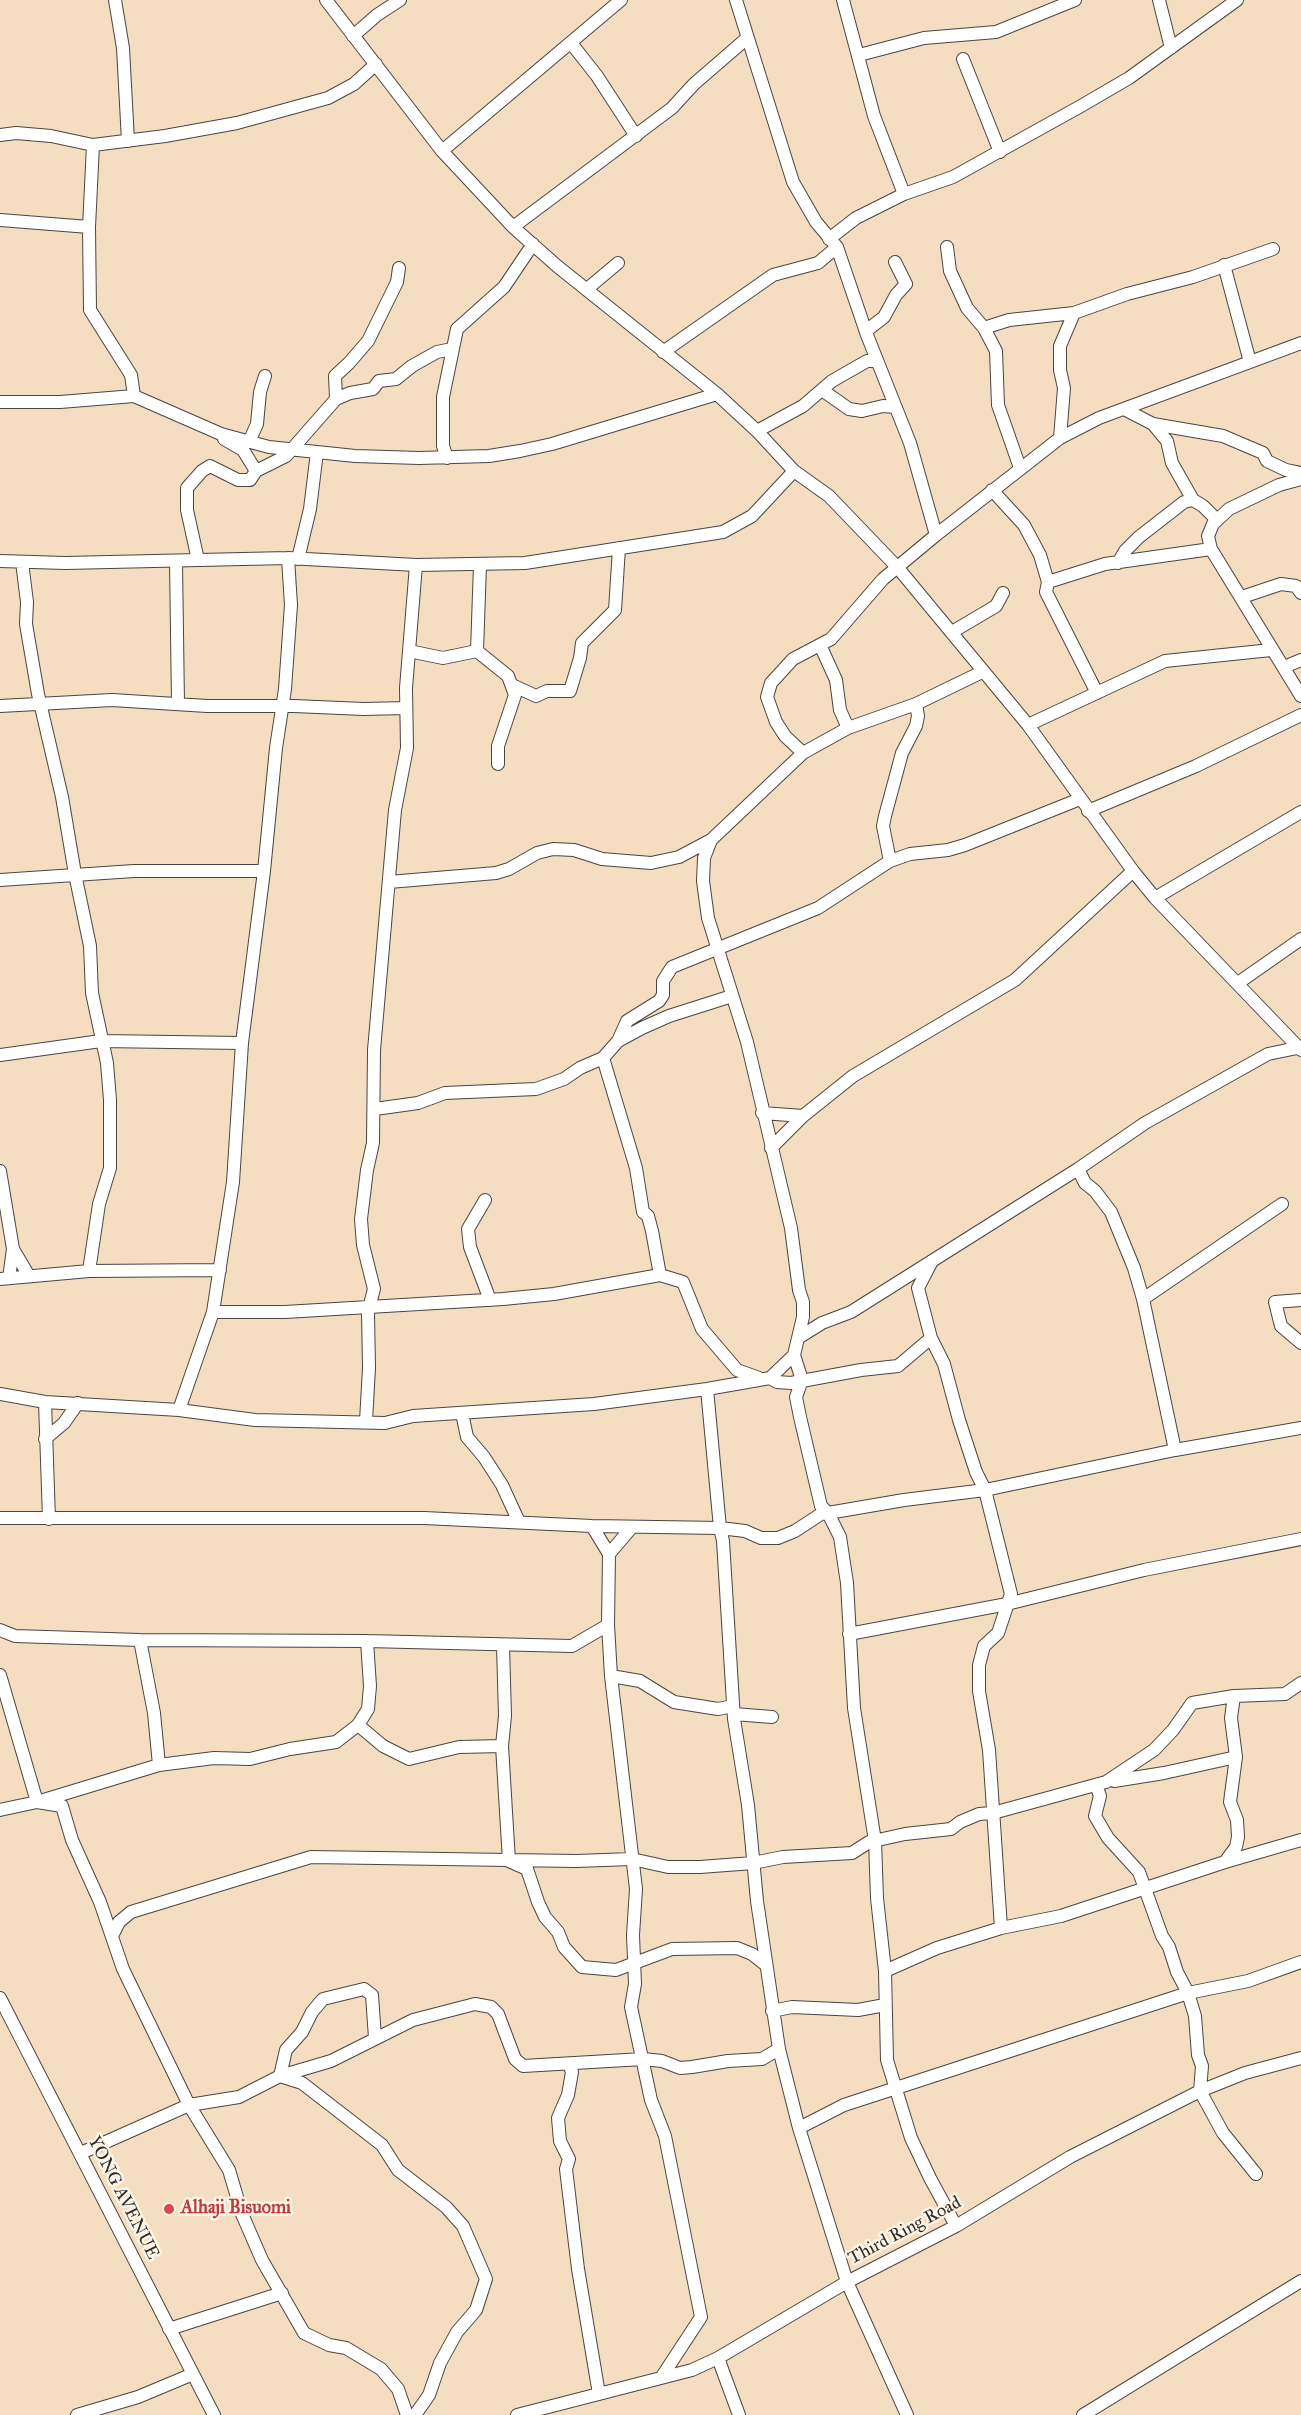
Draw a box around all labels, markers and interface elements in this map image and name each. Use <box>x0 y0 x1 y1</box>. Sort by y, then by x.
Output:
street label: YONG AVENUE <box>83 2133 163 2263</box>
street label: Third Ring Road <box>845 2192 965 2270</box>
place label: Alhaji Bisuomi <box>181 2198 291 2220</box>
marker: Alhaji Bisuomi <box>162 2202 176 2216</box>

